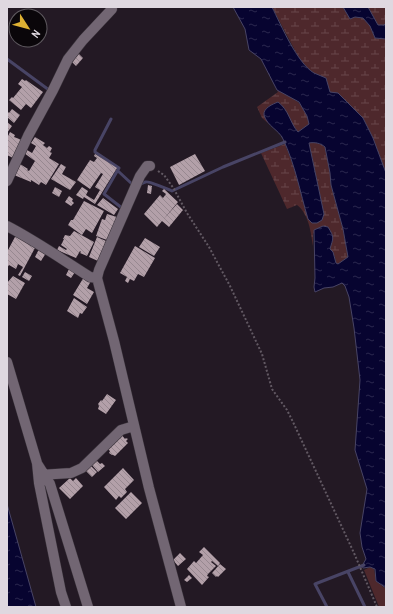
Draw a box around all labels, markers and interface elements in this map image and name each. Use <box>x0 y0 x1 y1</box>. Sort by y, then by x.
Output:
north arrow <box>8 8 48 48</box>
text: N <box>29 27 44 41</box>

